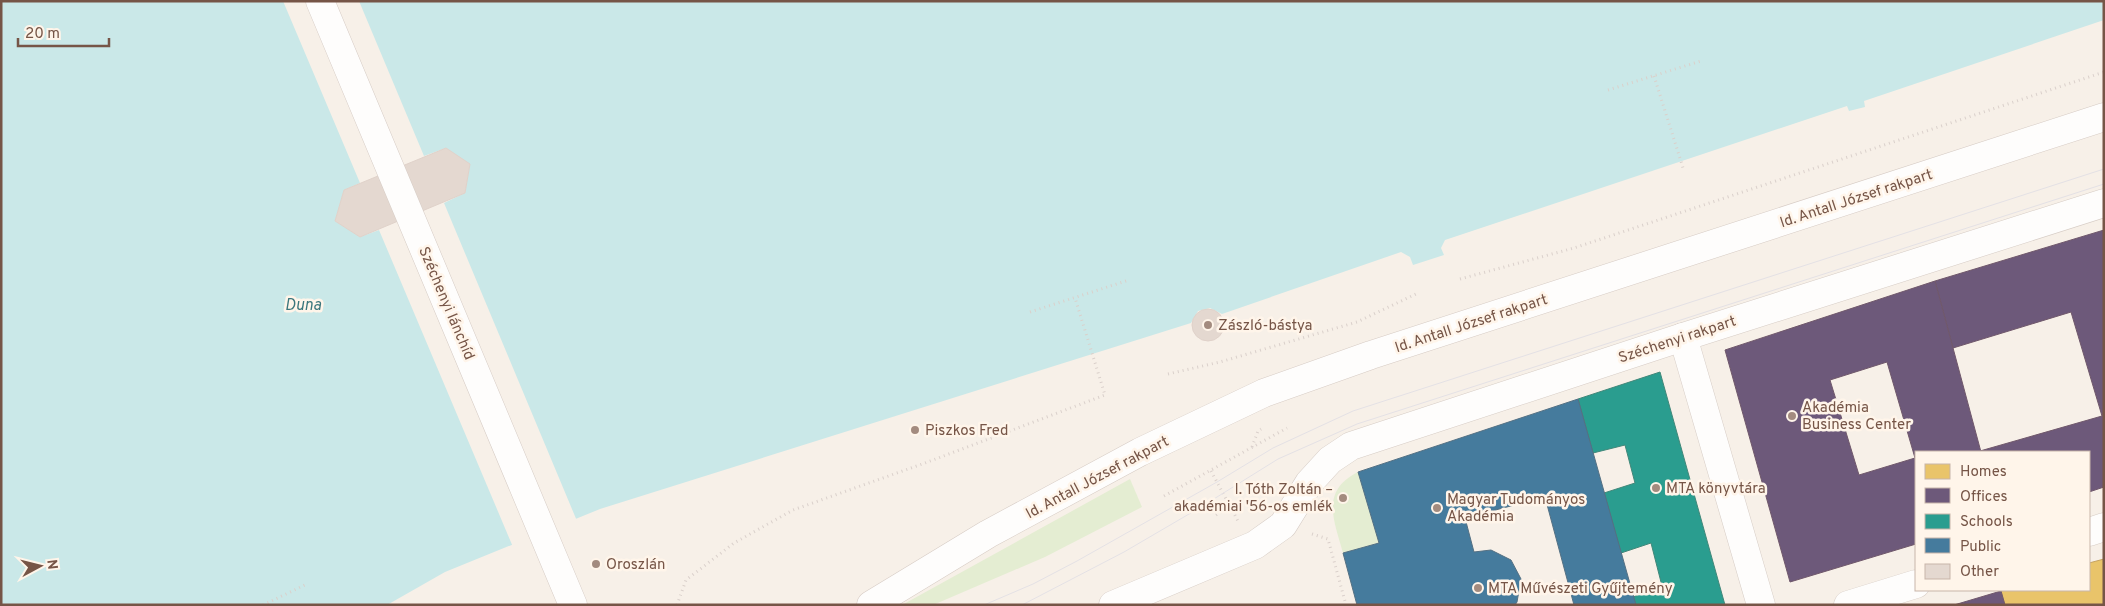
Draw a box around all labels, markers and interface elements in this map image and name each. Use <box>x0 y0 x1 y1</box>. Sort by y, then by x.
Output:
scale bar <box>18 15 109 47</box>
text: 20 m <box>25 25 60 44</box>
street label: Id. Antall József rakpart <box>1778 166 1935 233</box>
street label: Széchenyi lánchíd <box>413 244 478 363</box>
street label: Id. Antall József rakpart <box>1393 291 1550 358</box>
water label: Duna <box>285 296 322 316</box>
street label: Széchenyi rakpart <box>1616 312 1739 368</box>
place label: Zászló-bástya <box>1218 317 1313 336</box>
marker: Zászló-bástya <box>1202 319 1214 331</box>
place label: Akadémia Business Center <box>1802 399 1911 435</box>
marker: Akadémia Business Center <box>1786 410 1798 422</box>
place label: Piszkos Fred <box>925 422 1009 441</box>
marker: Piszkos Fred <box>909 424 921 436</box>
street label: Id. Antall József rakpart <box>1023 433 1173 524</box>
legend <box>1915 451 2090 591</box>
text: Homes <box>1960 463 2007 482</box>
place label: MTA könyvtára <box>1666 480 1766 499</box>
place label: I. Tóth Zoltán – akadémiai '56-os emlék <box>1174 481 1333 517</box>
marker: MTA könyvtára <box>1650 482 1662 494</box>
text: Offices <box>1960 488 2007 507</box>
place label: Magyar Tudományos Akadémia <box>1447 491 1585 527</box>
marker: I. Tóth Zoltán – akadémiai '56-os emlék <box>1337 492 1349 504</box>
marker: Magyar Tudományos Akadémia <box>1431 502 1443 514</box>
text: Schools <box>1960 513 2013 532</box>
text: Public <box>1960 538 2001 557</box>
north arrow <box>15 541 65 591</box>
place label: Oroszlán <box>606 556 665 575</box>
marker: Oroszlán <box>590 558 602 570</box>
text: N <box>42 559 60 571</box>
text: Other <box>1960 563 1999 582</box>
place label: MTA Művészeti Gyűjtemény <box>1488 580 1673 599</box>
marker: MTA Művészeti Gyűjtemény <box>1472 582 1484 594</box>

